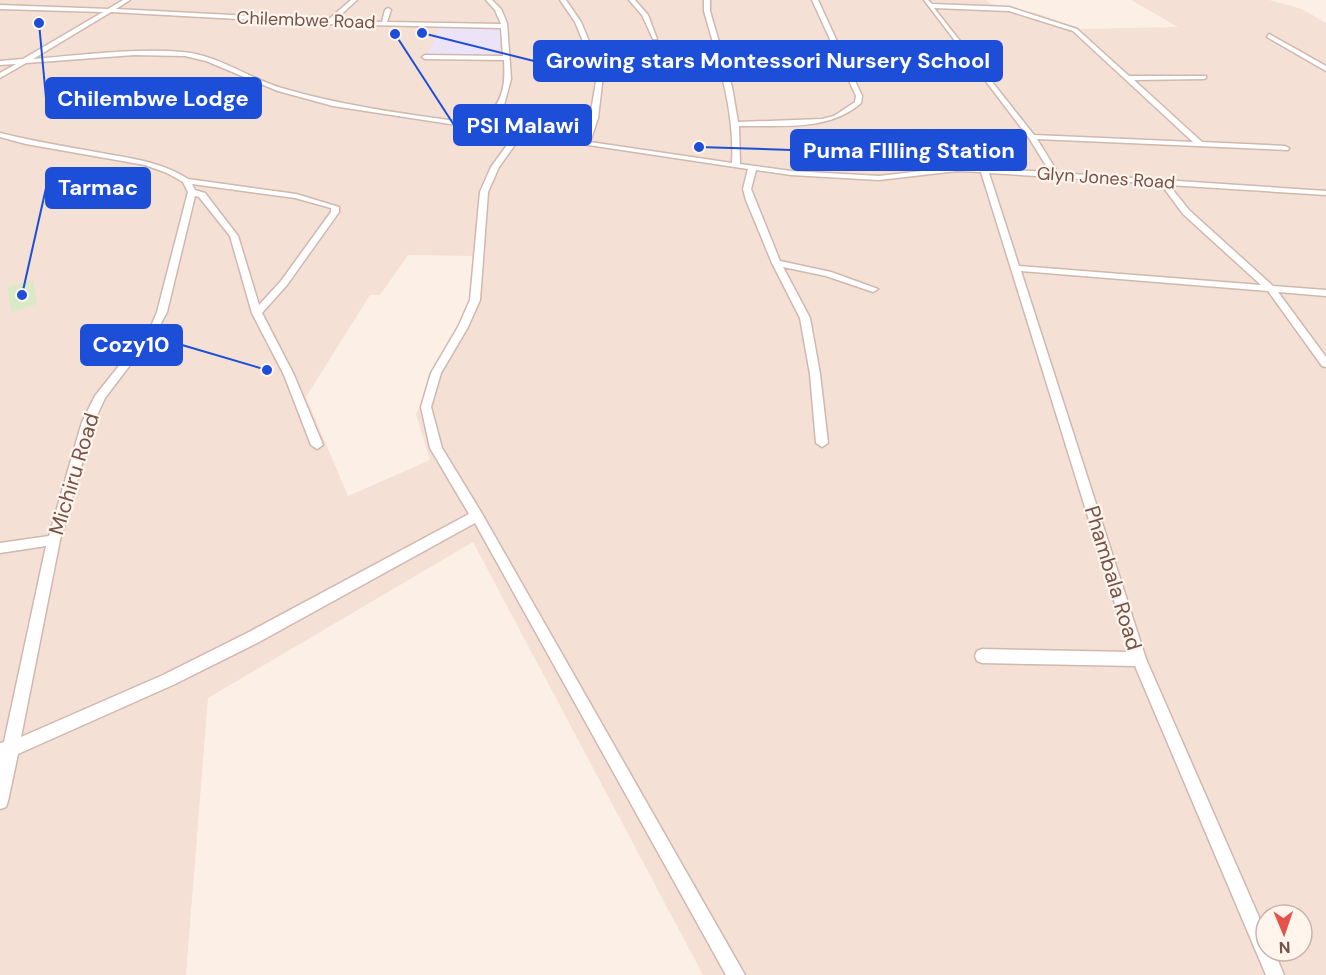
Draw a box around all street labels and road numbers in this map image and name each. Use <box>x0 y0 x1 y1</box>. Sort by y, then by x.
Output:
street label: Chilembwe Road <box>236 6 376 34</box>
street label: Glyn Jones Road <box>1036 161 1176 195</box>
street label: Michiru Road <box>42 410 106 538</box>
street label: Phambala Road <box>1078 502 1148 654</box>

